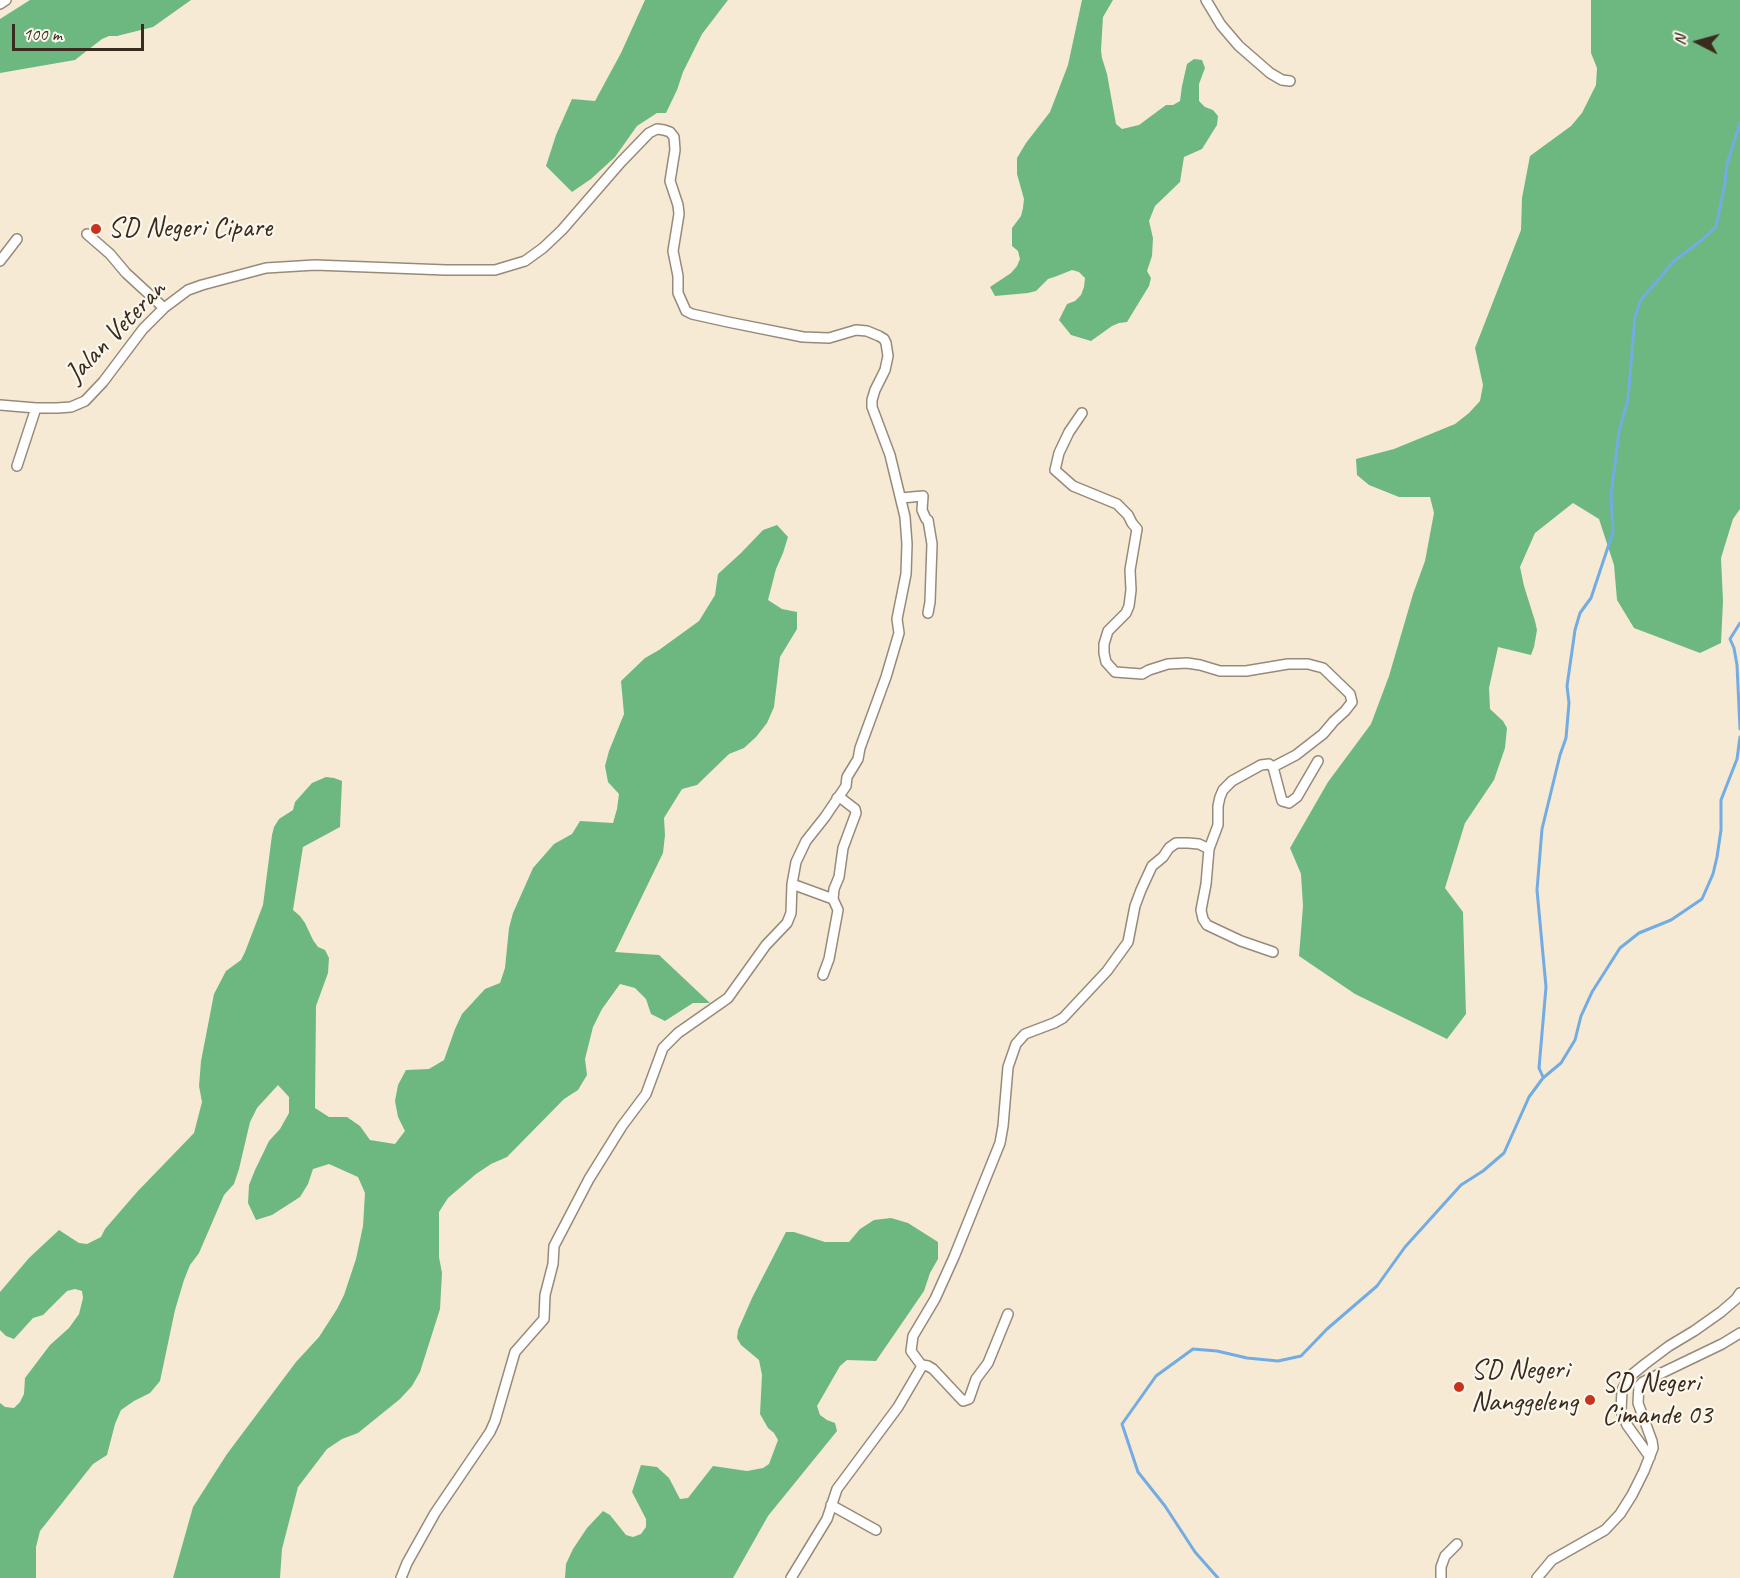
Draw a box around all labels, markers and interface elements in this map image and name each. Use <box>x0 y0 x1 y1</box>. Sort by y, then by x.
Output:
scale bar <box>15 12 147 50</box>
north arrow <box>1668 12 1728 72</box>
text: 100 m <box>23 23 62 45</box>
text: N <box>1670 34 1691 46</box>
place label: SD Negeri Cipare <box>108 212 272 246</box>
marker: SD Negeri Cipare <box>89 222 103 236</box>
street label: Jalan Veteran <box>59 273 173 391</box>
place label: SD Negeri Nanggeleng <box>1471 1354 1578 1420</box>
place label: SD Negeri Cimande 03 <box>1602 1367 1712 1433</box>
marker: SD Negeri Nanggeleng <box>1452 1380 1466 1394</box>
marker: SD Negeri Cimande 03 <box>1583 1393 1597 1407</box>

